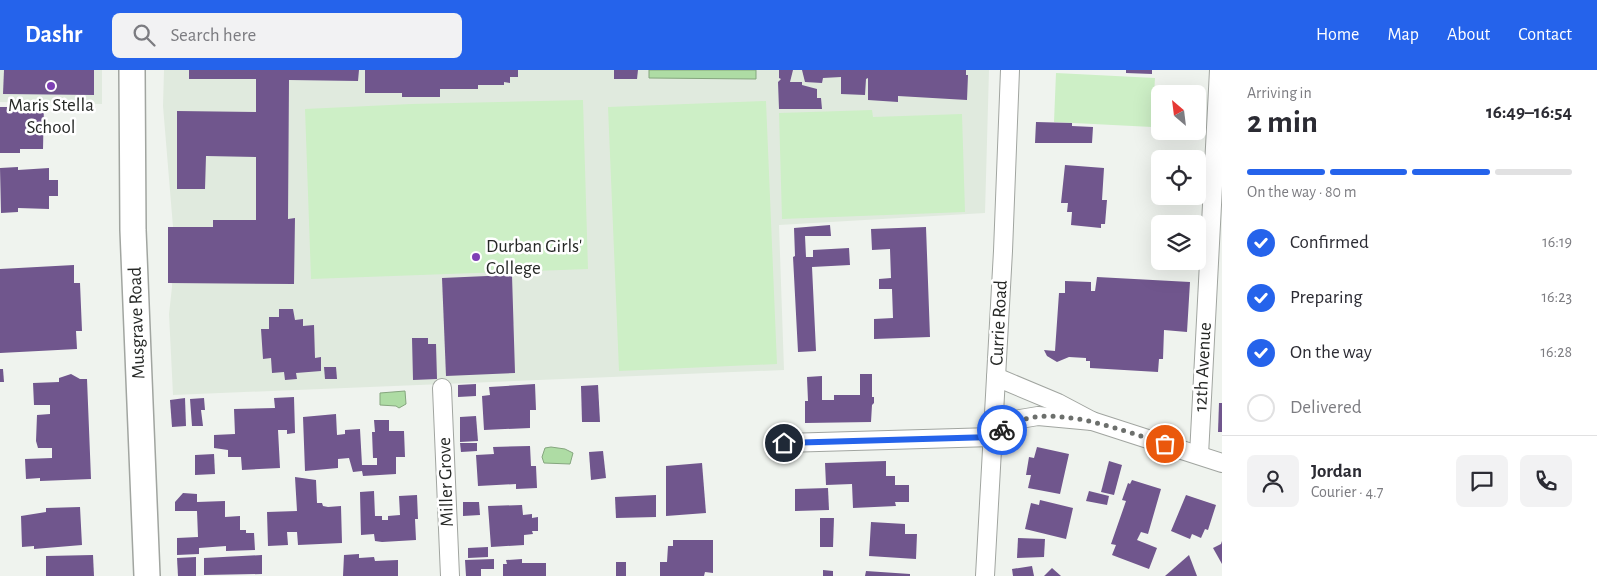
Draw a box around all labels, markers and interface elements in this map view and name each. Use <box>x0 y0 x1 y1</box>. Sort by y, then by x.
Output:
search box <box>112 13 462 58</box>
icon: search <box>130 21 158 49</box>
text: Dashr <box>25 23 82 47</box>
text: Search here <box>170 26 256 45</box>
text: Home <box>1316 26 1359 44</box>
text: Map <box>1387 26 1419 44</box>
text: About <box>1447 26 1490 44</box>
text: Contact <box>1518 26 1572 44</box>
marker: Maris Stella School <box>45 80 57 92</box>
north arrow <box>1151 85 1206 140</box>
map controls <box>1151 85 1206 270</box>
text: Arriving in <box>1247 85 1312 101</box>
place label: Maris Stella School <box>8 96 94 137</box>
text: 16:49–16:54 <box>1486 103 1572 122</box>
text: 2 min <box>1247 106 1318 138</box>
button: locate <box>1151 150 1206 205</box>
text: On the way · 80 m <box>1247 184 1356 200</box>
button: layers <box>1151 215 1206 270</box>
icon: check <box>1247 229 1275 257</box>
text: Confirmed <box>1290 233 1369 252</box>
text: 16:19 <box>1542 234 1572 250</box>
place label: Durban Girls' College <box>486 237 582 278</box>
marker: Durban Girls' College <box>470 251 482 263</box>
street label: Musgrave Road <box>126 266 148 380</box>
street label: Currie Road <box>987 280 1011 366</box>
icon: check <box>1247 284 1275 312</box>
text: Preparing <box>1290 288 1363 307</box>
text: 16:23 <box>1541 289 1572 305</box>
street label: 12th Avenue <box>1191 322 1215 412</box>
icon: check <box>1247 339 1275 367</box>
text: On the way <box>1290 343 1372 362</box>
text: 16:28 <box>1540 344 1572 360</box>
text: Delivered <box>1290 398 1362 417</box>
courier <box>977 405 1027 455</box>
icon: bike <box>988 416 1016 444</box>
pin <box>763 422 805 464</box>
pin <box>1144 423 1186 465</box>
icon: home <box>770 429 798 457</box>
icon: bag <box>1151 430 1179 458</box>
street label: Miller Grove <box>435 437 457 527</box>
button: person <box>1247 455 1299 507</box>
button: chat <box>1456 455 1508 507</box>
button: phone <box>1520 455 1572 507</box>
text: Jordan <box>1311 462 1362 481</box>
text: Courier · 4.7 <box>1311 484 1383 500</box>

